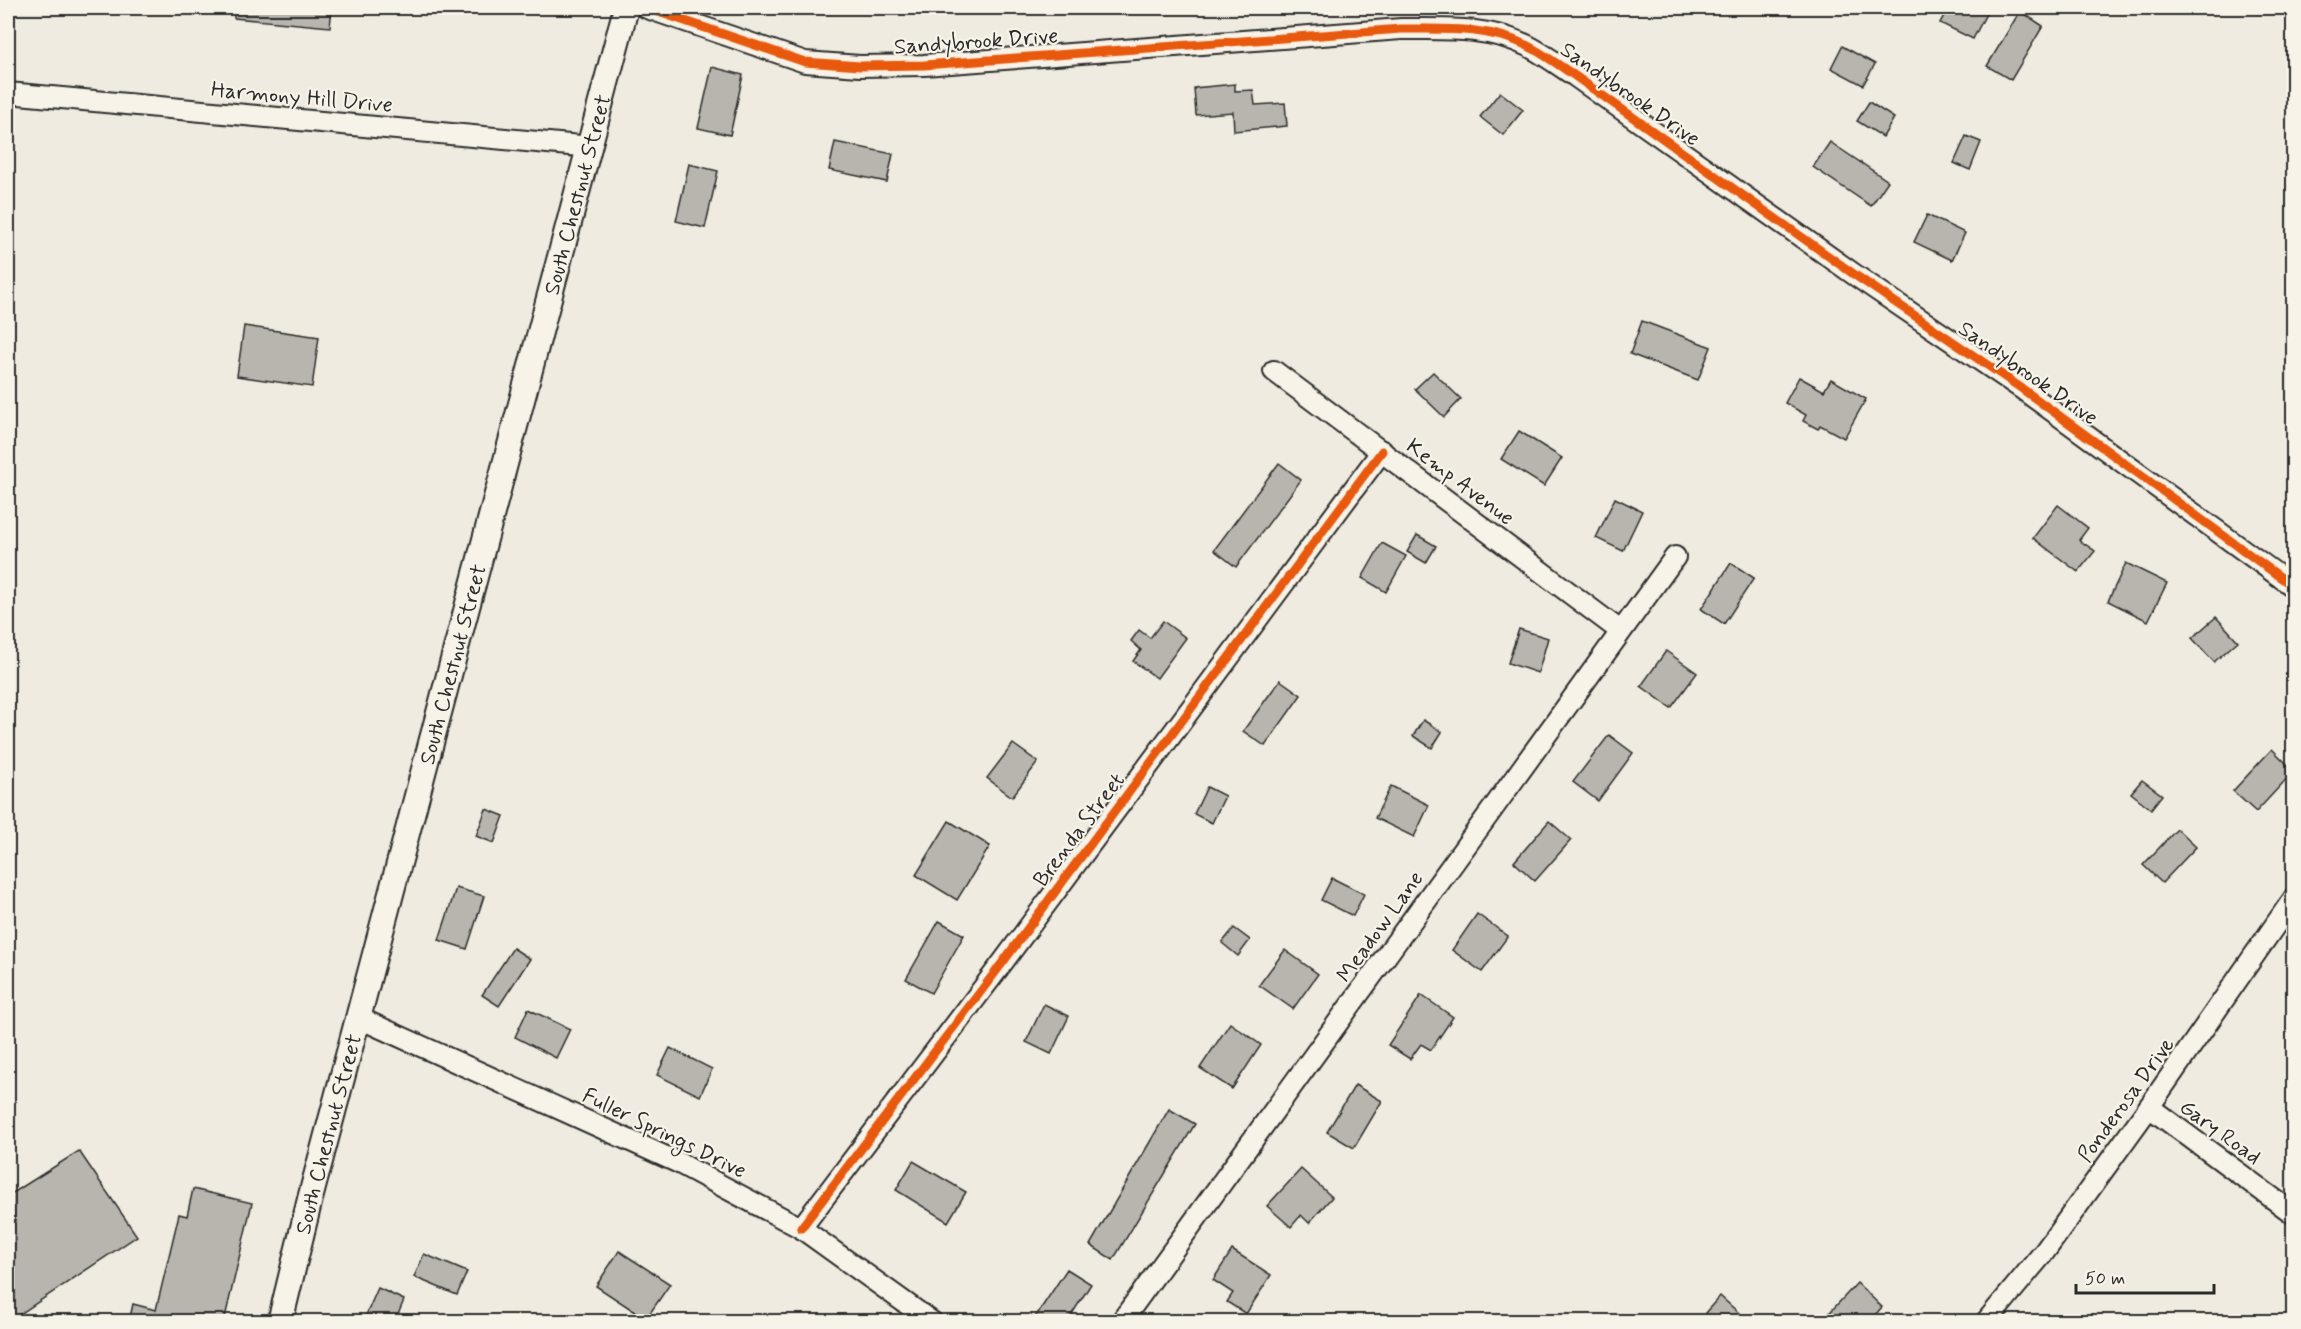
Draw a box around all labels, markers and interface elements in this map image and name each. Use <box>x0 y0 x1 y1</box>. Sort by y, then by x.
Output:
street label: Sandybrook Drive <box>893 22 1059 62</box>
street label: Sandybrook Drive <box>1554 36 1705 153</box>
street label: Harmony Hill Drive <box>210 76 394 120</box>
street label: South Chestnut Street <box>539 92 618 298</box>
street label: Sandybrook Drive <box>1952 315 2103 432</box>
street label: Kemp Avenue <box>1400 433 1519 532</box>
street label: South Chestnut Street <box>414 561 494 768</box>
street label: Brenda Street <box>1028 768 1132 893</box>
street label: Meadow Lane <box>1331 866 1430 988</box>
street label: South Chestnut Street <box>290 1031 369 1237</box>
street label: Ponderosa Drive <box>2072 1032 2181 1168</box>
street label: Fuller Springs Drive <box>576 1082 751 1188</box>
street label: Gary Road <box>2173 1094 2266 1172</box>
scale bar <box>2076 1257 2214 1295</box>
text: 50 m <box>2085 1267 2125 1291</box>

